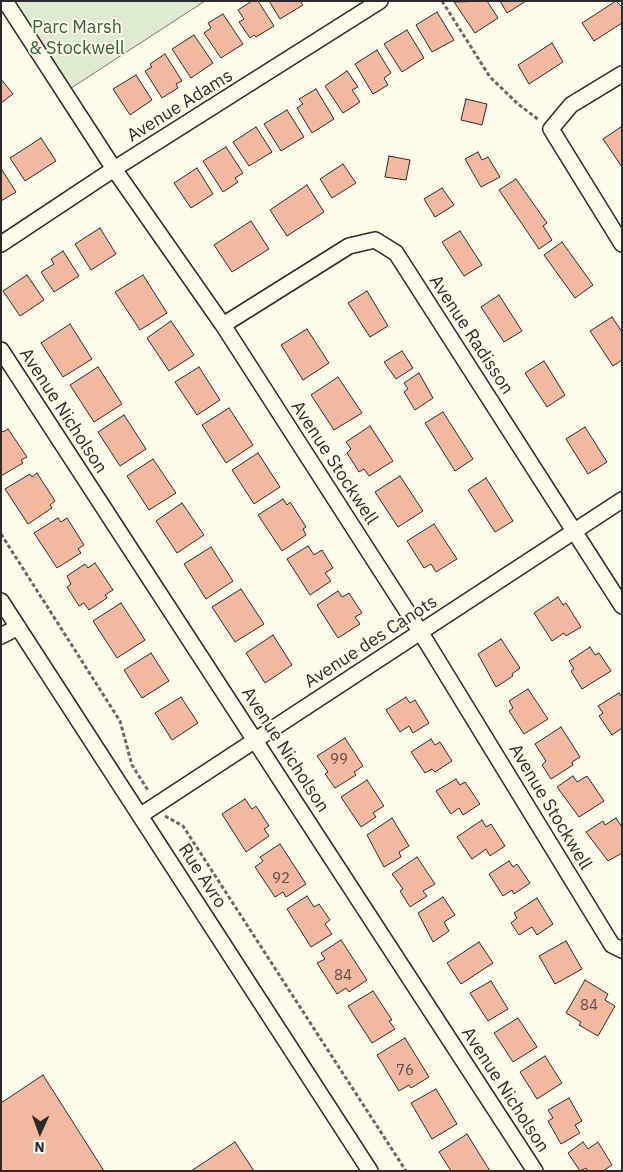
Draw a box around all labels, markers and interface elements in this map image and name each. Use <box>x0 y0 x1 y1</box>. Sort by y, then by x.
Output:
park label: Parc Marsh & Stockwell <box>29 17 125 59</box>
street label: Avenue Adams <box>123 65 237 147</box>
street label: Avenue Radisson <box>424 271 518 399</box>
street label: Avenue Nicholson <box>14 344 112 478</box>
street label: Avenue Stockwell <box>286 397 382 529</box>
street label: Avenue des Canots <box>301 591 441 693</box>
street label: Avenue Nicholson <box>236 683 334 817</box>
street label: Avenue Stockwell <box>504 740 596 874</box>
house number: 99 <box>330 751 348 769</box>
street label: Rue Avro <box>173 840 231 912</box>
house number: 92 <box>272 870 290 888</box>
house number: 84 <box>334 967 352 985</box>
house number: 84 <box>580 997 598 1015</box>
street label: Avenue Nicholson <box>456 1023 554 1157</box>
house number: 76 <box>396 1062 414 1080</box>
north arrow <box>15 1107 65 1157</box>
text: N <box>34 1138 45 1156</box>

